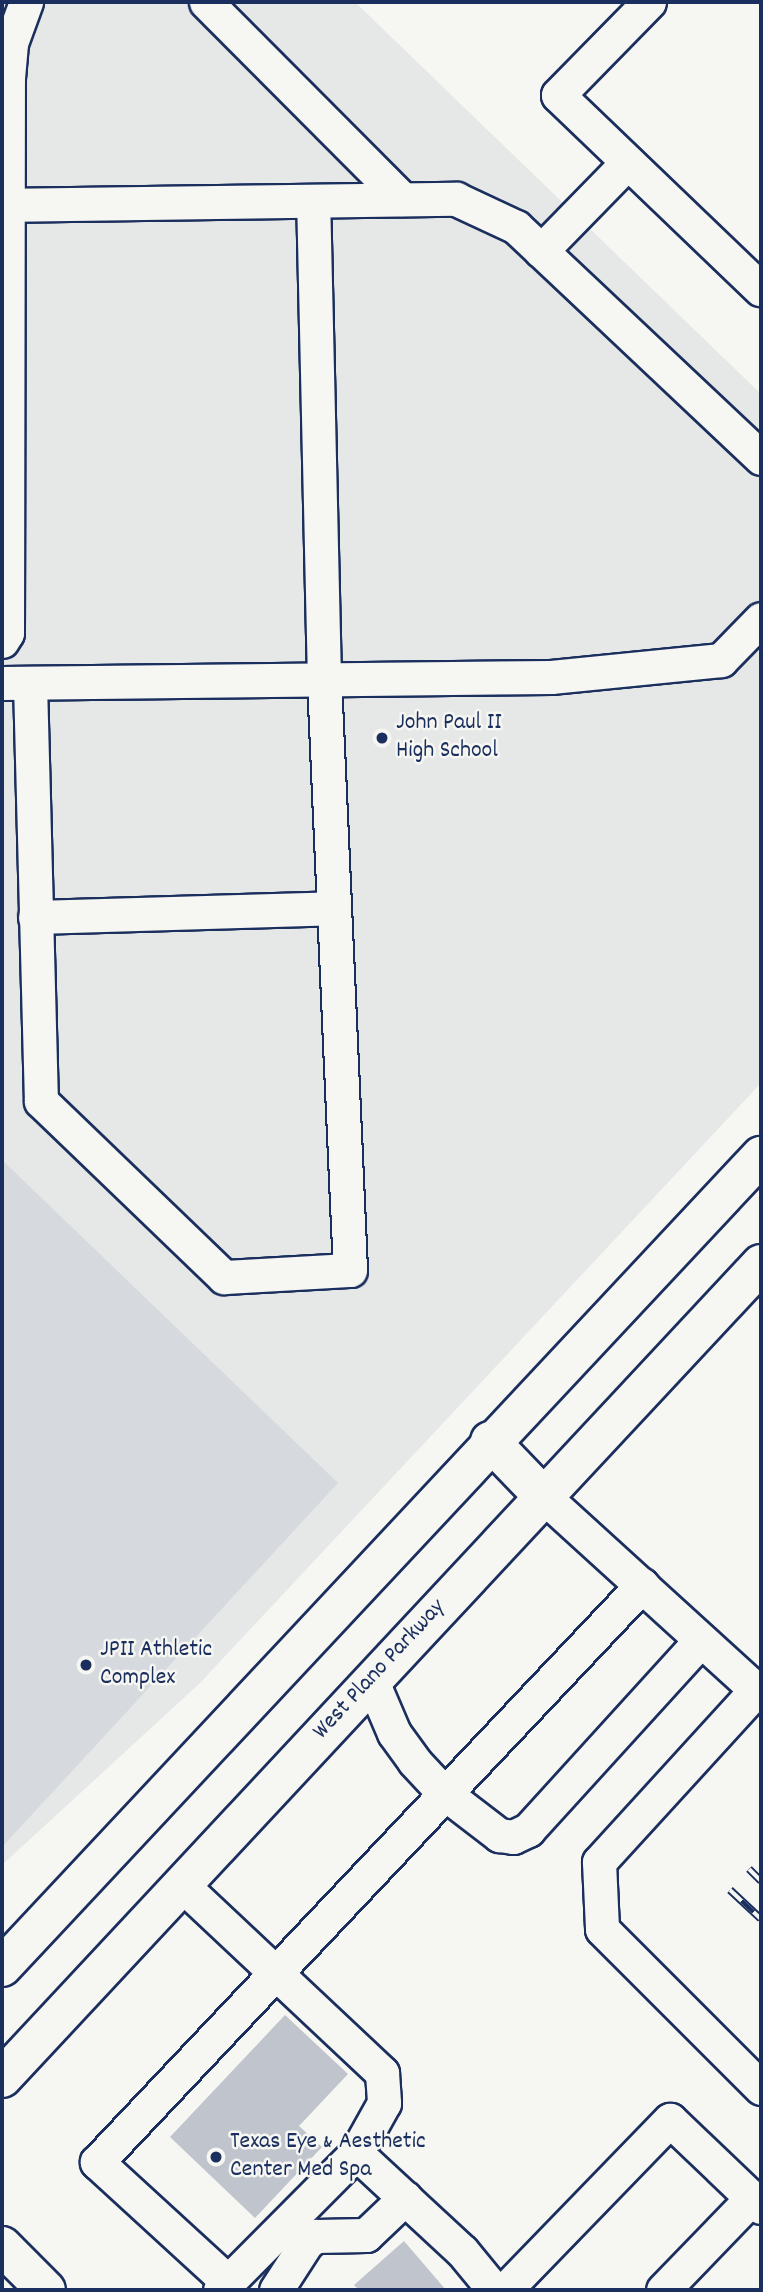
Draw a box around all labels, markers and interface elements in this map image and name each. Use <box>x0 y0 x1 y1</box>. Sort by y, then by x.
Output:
place label: John Paul II High School <box>396 710 502 766</box>
marker: John Paul II High School <box>374 730 390 746</box>
street label: West Plano Parkway <box>308 1594 452 1746</box>
place label: JPII Athletic Complex <box>100 1637 212 1693</box>
marker: JPII Athletic Complex <box>78 1657 94 1673</box>
place label: Texas Eye & Aesthetic Center Med Spa <box>230 2129 426 2185</box>
marker: Texas Eye & Aesthetic Center Med Spa <box>208 2149 224 2165</box>

